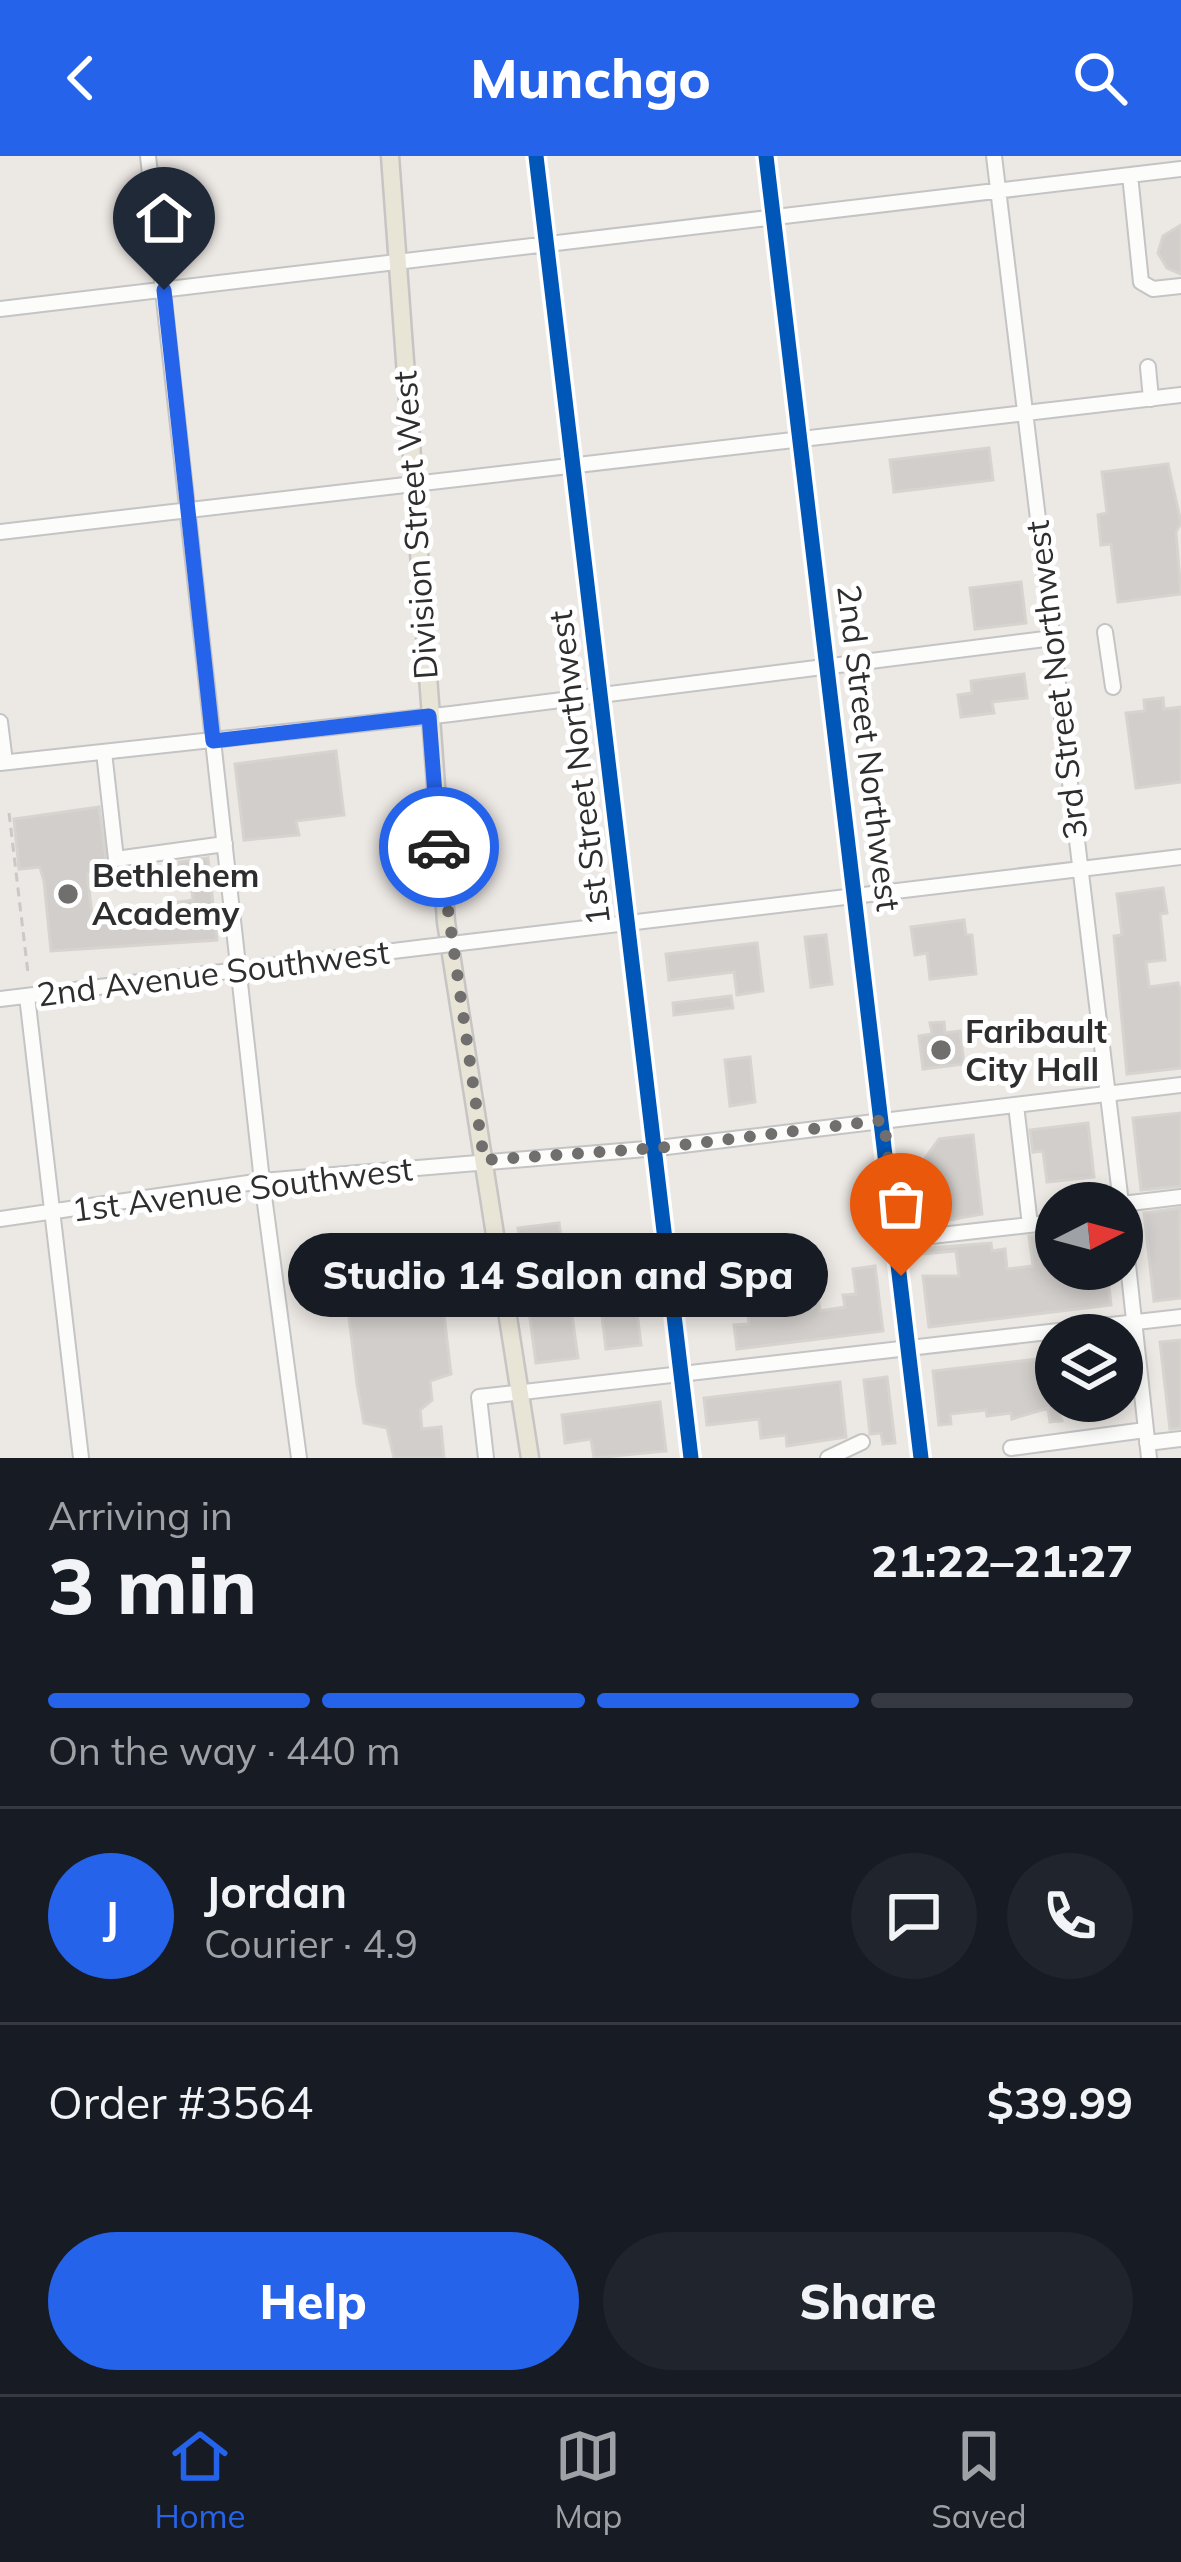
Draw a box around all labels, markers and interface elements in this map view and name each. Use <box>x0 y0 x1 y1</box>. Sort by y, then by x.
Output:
text: Munchgo <box>470 44 711 112</box>
icon: back <box>48 45 114 111</box>
icon: search <box>1067 45 1133 111</box>
pin <box>113 167 215 290</box>
icon: home <box>131 185 197 251</box>
street label: Division Street West <box>383 369 446 681</box>
street label: 3rd Street Northwest <box>1016 518 1095 842</box>
street label: 2nd Street Northwest <box>829 582 910 914</box>
street label: 1st Street Northwest <box>539 608 618 928</box>
courier <box>379 787 499 907</box>
icon: car <box>406 814 472 880</box>
place label: Bethlehem Academy <box>92 854 260 933</box>
marker: Bethlehem Academy <box>55 881 81 907</box>
street label: 2nd Avenue Southwest <box>35 931 391 1014</box>
place label: Faribault City Hall <box>965 1010 1107 1089</box>
marker: Faribault City Hall <box>928 1037 954 1063</box>
street label: 1st Avenue Southwest <box>69 1147 415 1230</box>
pin <box>850 1153 952 1276</box>
icon: bag <box>868 1171 934 1237</box>
north arrow <box>1035 1182 1143 1290</box>
map controls <box>1035 1182 1143 1422</box>
callout: Studio 14 Salon and Spa <box>289 1234 829 1318</box>
text: Studio 14 Salon and Spa <box>323 1250 793 1299</box>
button: layers <box>1035 1314 1143 1422</box>
text: Arriving in <box>48 1491 233 1540</box>
text: 21:22–21:27 <box>871 1532 1133 1588</box>
text: 3 min <box>48 1536 257 1634</box>
text: On the way · 440 m <box>48 1726 400 1775</box>
button: chat <box>851 1853 977 1979</box>
button: phone <box>1007 1853 1133 1979</box>
text: Jordan <box>204 1863 347 1919</box>
text: J <box>103 1888 119 1944</box>
text: Courier · 4.9 <box>204 1919 418 1968</box>
text: Order #3564 <box>48 2074 313 2130</box>
text: $39.99 <box>987 2074 1133 2130</box>
button: Help <box>48 2232 579 2370</box>
button: Share <box>603 2232 1133 2370</box>
tab: Home <box>154 2423 246 2536</box>
tab: Map <box>554 2423 622 2536</box>
tab: Saved <box>931 2423 1027 2536</box>

